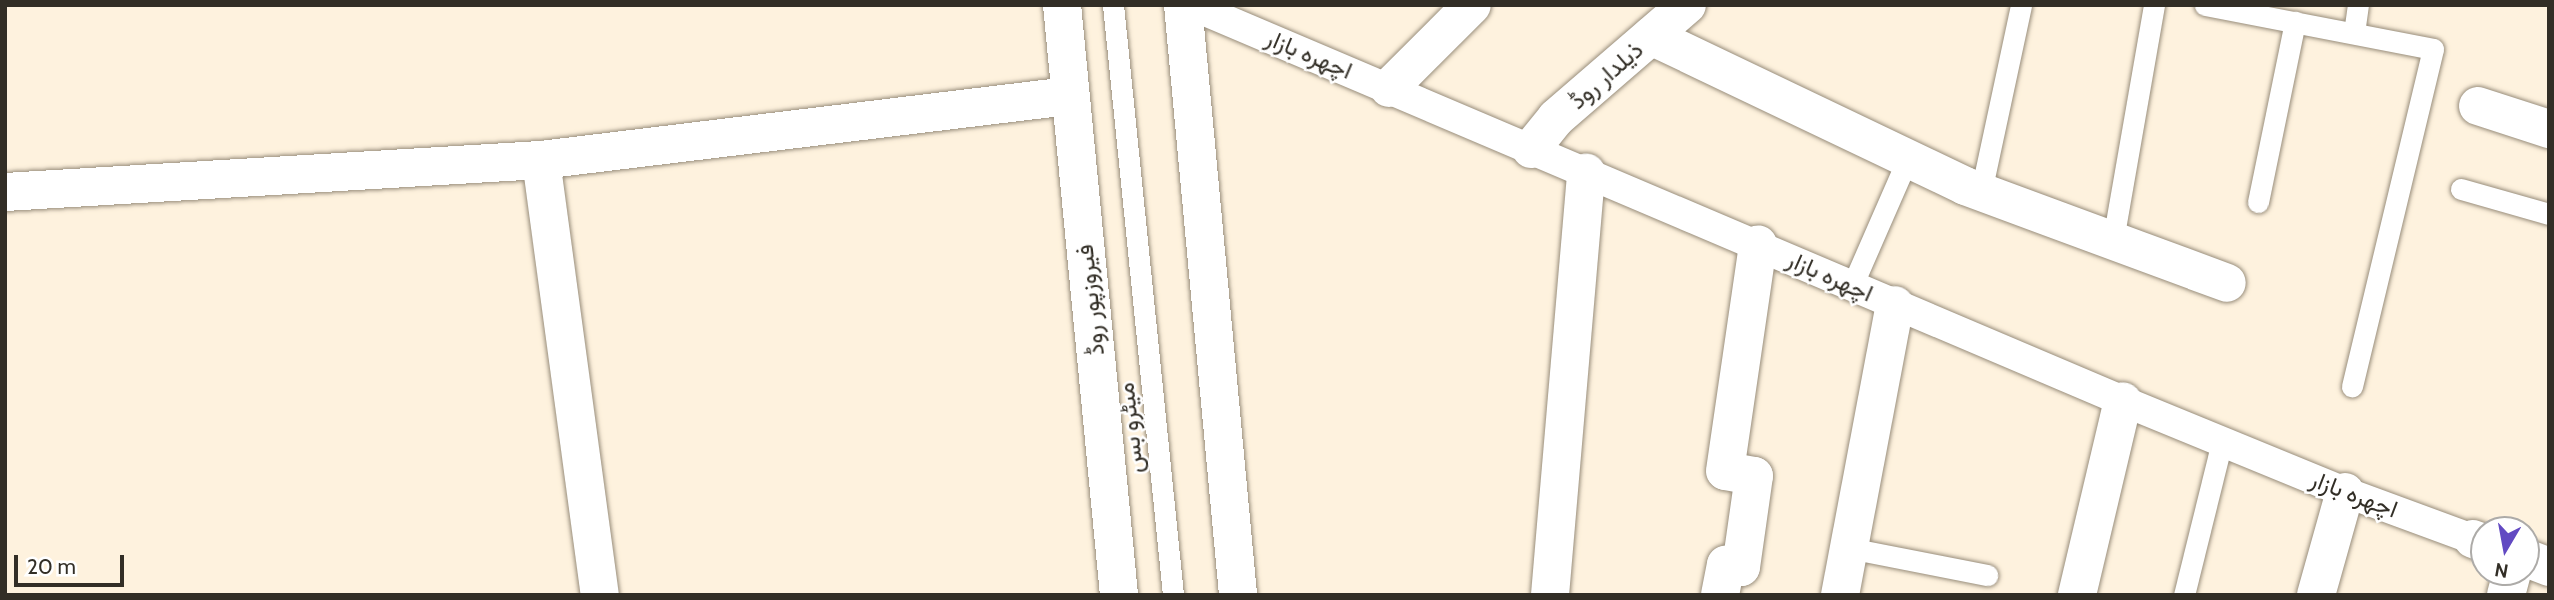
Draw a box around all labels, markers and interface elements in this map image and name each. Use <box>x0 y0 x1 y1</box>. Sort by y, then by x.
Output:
street label: اچھرہ بازار <box>1261 23 1357 85</box>
street label: ذیلدار روڈ <box>1563 35 1649 115</box>
street label: فیروزپور روڈ <box>1070 243 1110 357</box>
street label: اچھرہ بازار <box>1782 244 1878 308</box>
street label: میٹرو بس <box>1111 381 1149 475</box>
street label: اچھرہ بازار <box>2306 464 2402 524</box>
north arrow <box>2470 516 2540 586</box>
scale bar <box>18 540 128 584</box>
text: 20 m <box>27 554 76 579</box>
text: N <box>2493 558 2510 583</box>

